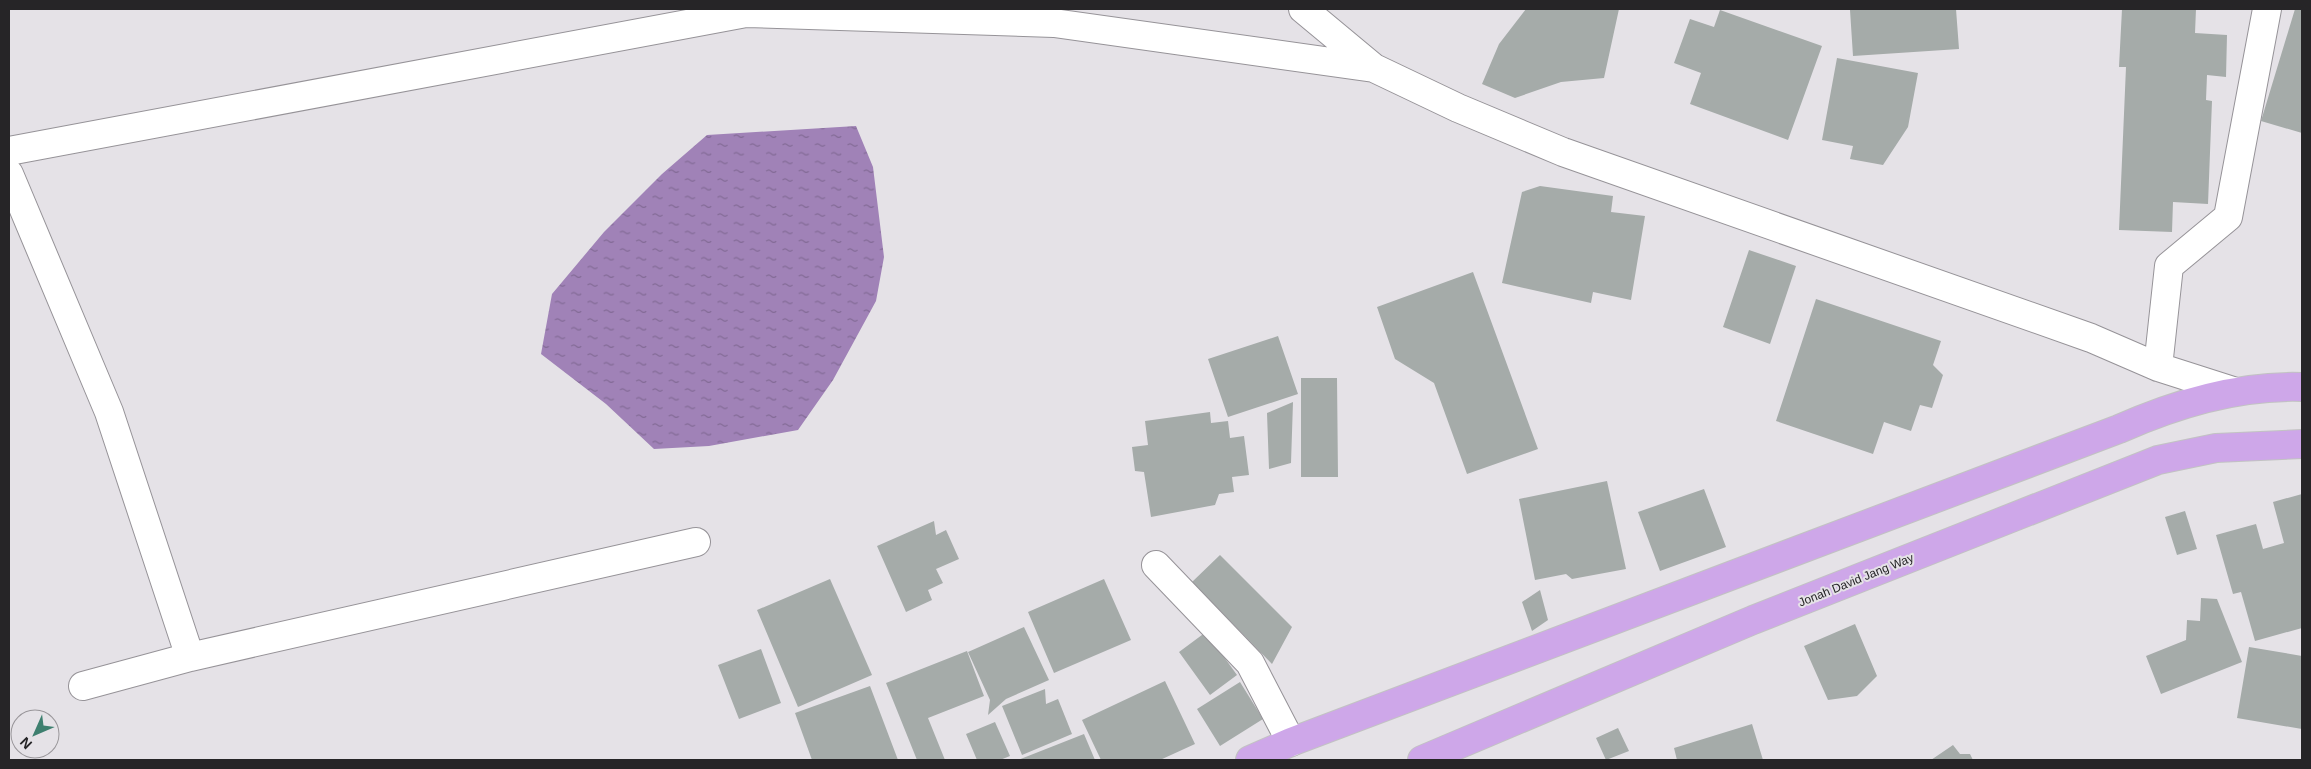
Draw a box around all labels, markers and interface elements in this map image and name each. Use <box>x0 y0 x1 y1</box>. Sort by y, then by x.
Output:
street label: Jonah David Jang Way <box>1796 550 1916 610</box>
north arrow <box>10 709 60 759</box>
text: N <box>17 734 35 752</box>

